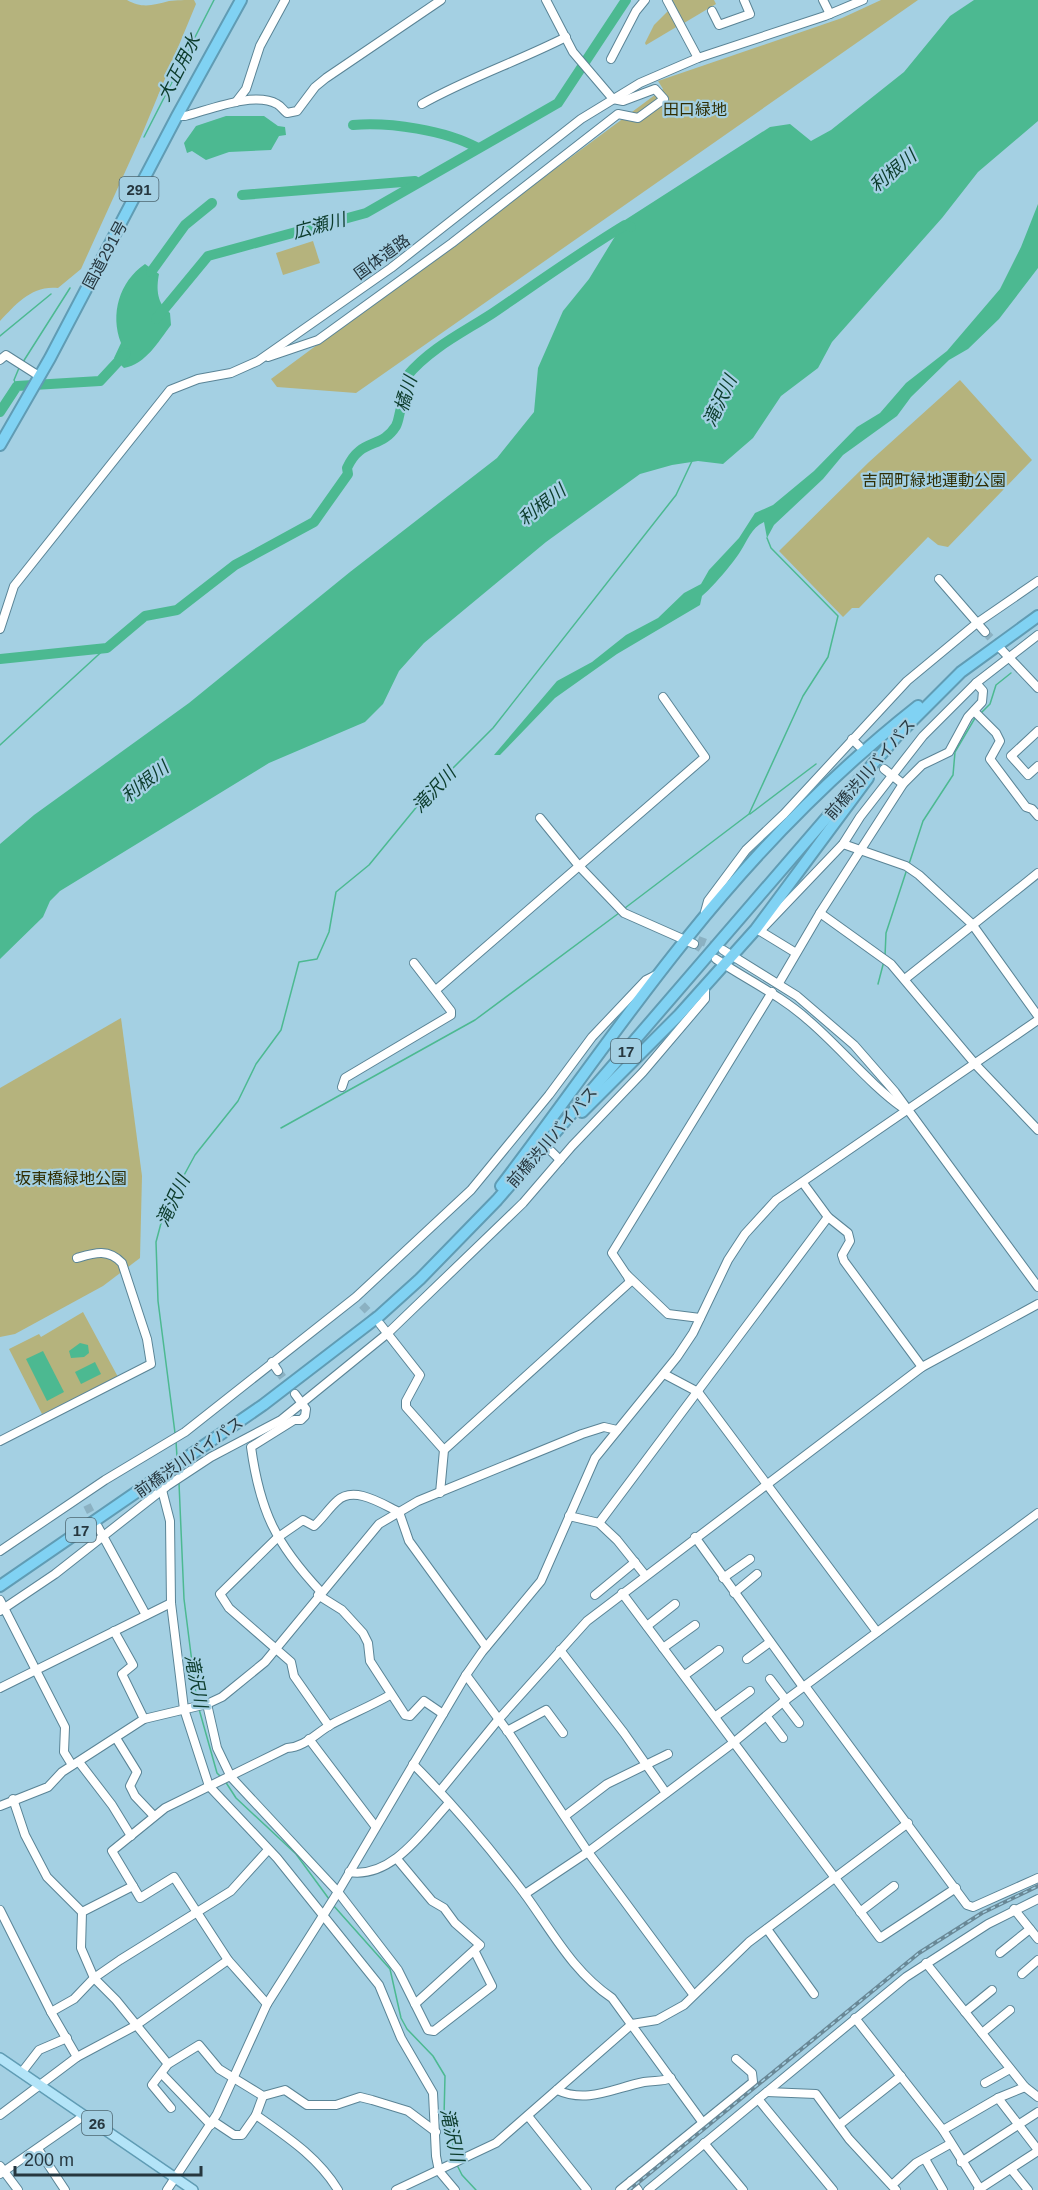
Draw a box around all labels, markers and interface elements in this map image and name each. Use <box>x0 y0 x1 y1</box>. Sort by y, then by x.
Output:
water label: 大正用水 <box>154 30 205 105</box>
park label: 田口緑地 <box>663 101 727 118</box>
water label: 利根川 <box>866 145 922 196</box>
road number: 291 <box>120 177 158 201</box>
water label: 広瀬川 <box>290 209 350 243</box>
street label: 国道291号 <box>80 218 130 292</box>
street label: 国体道路 <box>351 231 413 283</box>
water label: 滝沢川 <box>700 370 741 430</box>
water label: 橘川 <box>391 372 421 414</box>
park label: 吉岡町緑地運動公園 <box>862 472 1006 489</box>
water label: 利根川 <box>515 479 571 530</box>
street label: 前橋渋川バイパス <box>822 715 918 823</box>
water label: 利根川 <box>118 756 174 807</box>
water label: 滝沢川 <box>408 762 461 817</box>
road number: 17 <box>611 1039 641 1063</box>
street label: 前橋渋川バイパス <box>504 1083 600 1191</box>
park label: 坂東橋緑地公園 <box>15 1170 127 1187</box>
water label: 滝沢川 <box>153 1170 194 1230</box>
street label: 前橋渋川バイパス <box>132 1413 246 1501</box>
road number: 17 <box>66 1518 96 1542</box>
water label: 滝沢川 <box>181 1653 211 1711</box>
water label: 滝沢川 <box>437 2107 468 2165</box>
road number: 26 <box>82 2111 112 2135</box>
scale bar <box>15 2139 201 2177</box>
text: 200 m <box>24 2150 74 2170</box>

